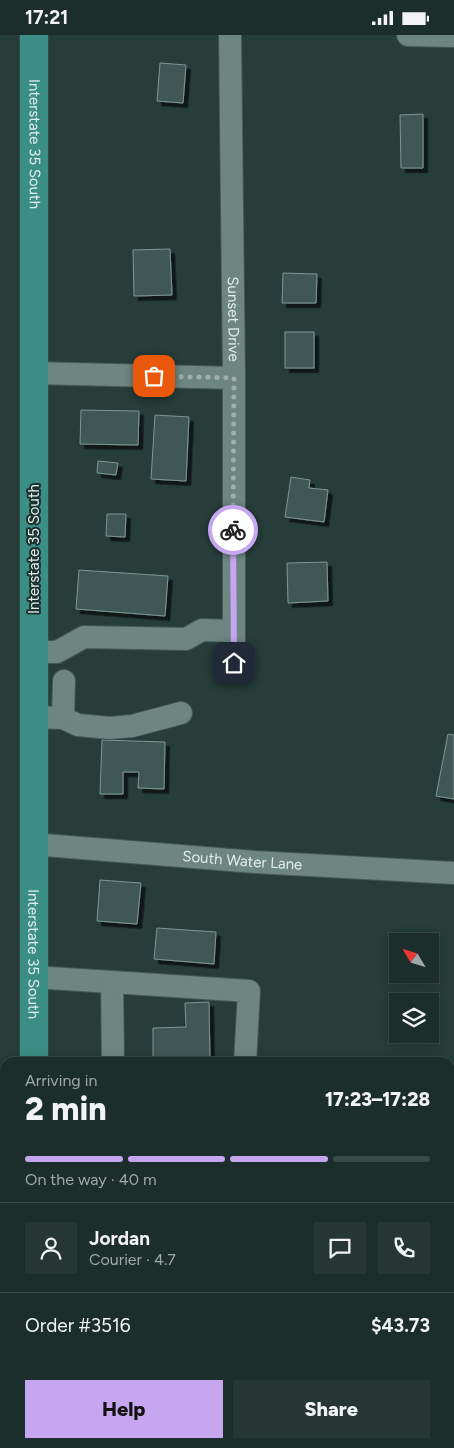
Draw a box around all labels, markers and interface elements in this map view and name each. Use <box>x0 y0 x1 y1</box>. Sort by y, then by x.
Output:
text: 17:21 <box>25 6 68 29</box>
street label: Interstate 35 South <box>25 79 44 209</box>
street label: Sunset Drive <box>224 276 243 362</box>
pin <box>133 355 175 397</box>
icon: bag <box>140 362 168 390</box>
street label: Interstate 35 South <box>25 484 43 614</box>
courier <box>208 505 258 555</box>
icon: bike <box>219 516 247 544</box>
pin <box>213 642 255 684</box>
icon: home <box>220 649 248 677</box>
street label: South Water Lane <box>182 847 303 874</box>
street label: Interstate 35 South <box>24 889 43 1019</box>
north arrow <box>389 933 439 983</box>
map controls <box>389 933 439 1043</box>
button: layers <box>389 993 439 1043</box>
text: Arriving in <box>25 1071 97 1090</box>
text: 17:23–17:28 <box>325 1088 430 1111</box>
text: 2 min <box>25 1090 107 1128</box>
text: On the way · 40 m <box>25 1170 157 1189</box>
button: person <box>25 1222 77 1274</box>
button: chat <box>314 1222 366 1274</box>
button: phone <box>378 1222 430 1274</box>
text: Jordan <box>89 1227 150 1250</box>
text: Courier · 4.7 <box>89 1250 176 1269</box>
text: Order #3516 <box>25 1314 131 1337</box>
text: $43.73 <box>371 1314 430 1337</box>
button: Help <box>25 1380 223 1438</box>
button: Share <box>233 1380 430 1438</box>

